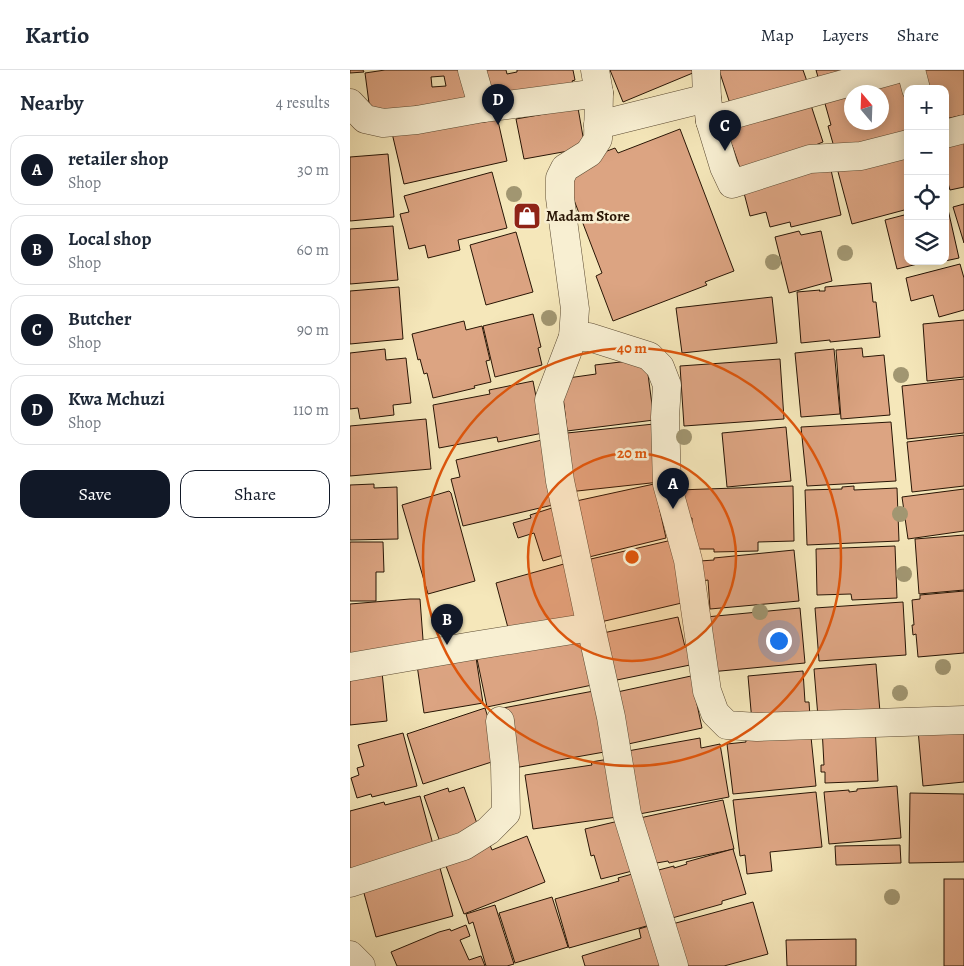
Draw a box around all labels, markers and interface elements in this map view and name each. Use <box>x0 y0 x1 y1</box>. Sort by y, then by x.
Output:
text: Kartio <box>25 19 89 51</box>
text: Map <box>761 23 794 47</box>
text: Layers <box>822 23 869 47</box>
text: Share <box>897 23 939 47</box>
pin: D <box>482 84 514 125</box>
north arrow <box>844 85 889 130</box>
map controls <box>904 85 949 265</box>
button: + <box>904 85 949 130</box>
text: Nearby <box>20 89 83 117</box>
text: 4 results <box>276 92 330 114</box>
pin: C <box>709 110 741 151</box>
button: − <box>904 130 949 175</box>
text: retailer shop <box>68 146 168 172</box>
text: A <box>32 159 42 181</box>
text: 30 m <box>297 159 329 181</box>
text: Shop <box>68 172 101 194</box>
button: locate <box>904 175 949 220</box>
shop icon: Madam Store <box>512 201 542 231</box>
place label: Madam Store <box>546 206 630 226</box>
button: layers <box>904 220 949 265</box>
text: Local shop <box>68 226 151 252</box>
text: B <box>32 239 42 261</box>
text: 60 m <box>297 239 329 261</box>
text: Shop <box>68 252 101 274</box>
text: Butcher <box>68 306 132 332</box>
text: C <box>32 319 42 341</box>
text: 90 m <box>297 319 329 341</box>
text: Shop <box>68 332 101 354</box>
text: 40 m <box>617 338 647 358</box>
text: Kwa Mchuzi <box>68 386 165 412</box>
text: D <box>31 399 43 421</box>
text: 110 m <box>293 399 329 421</box>
text: Shop <box>68 412 101 434</box>
text: 20 m <box>617 443 647 463</box>
pin: A <box>657 468 689 509</box>
button: Save <box>20 470 170 518</box>
button: Share <box>180 470 330 518</box>
centre of rings <box>623 548 641 566</box>
pin: B <box>431 604 463 645</box>
your location <box>766 628 792 654</box>

